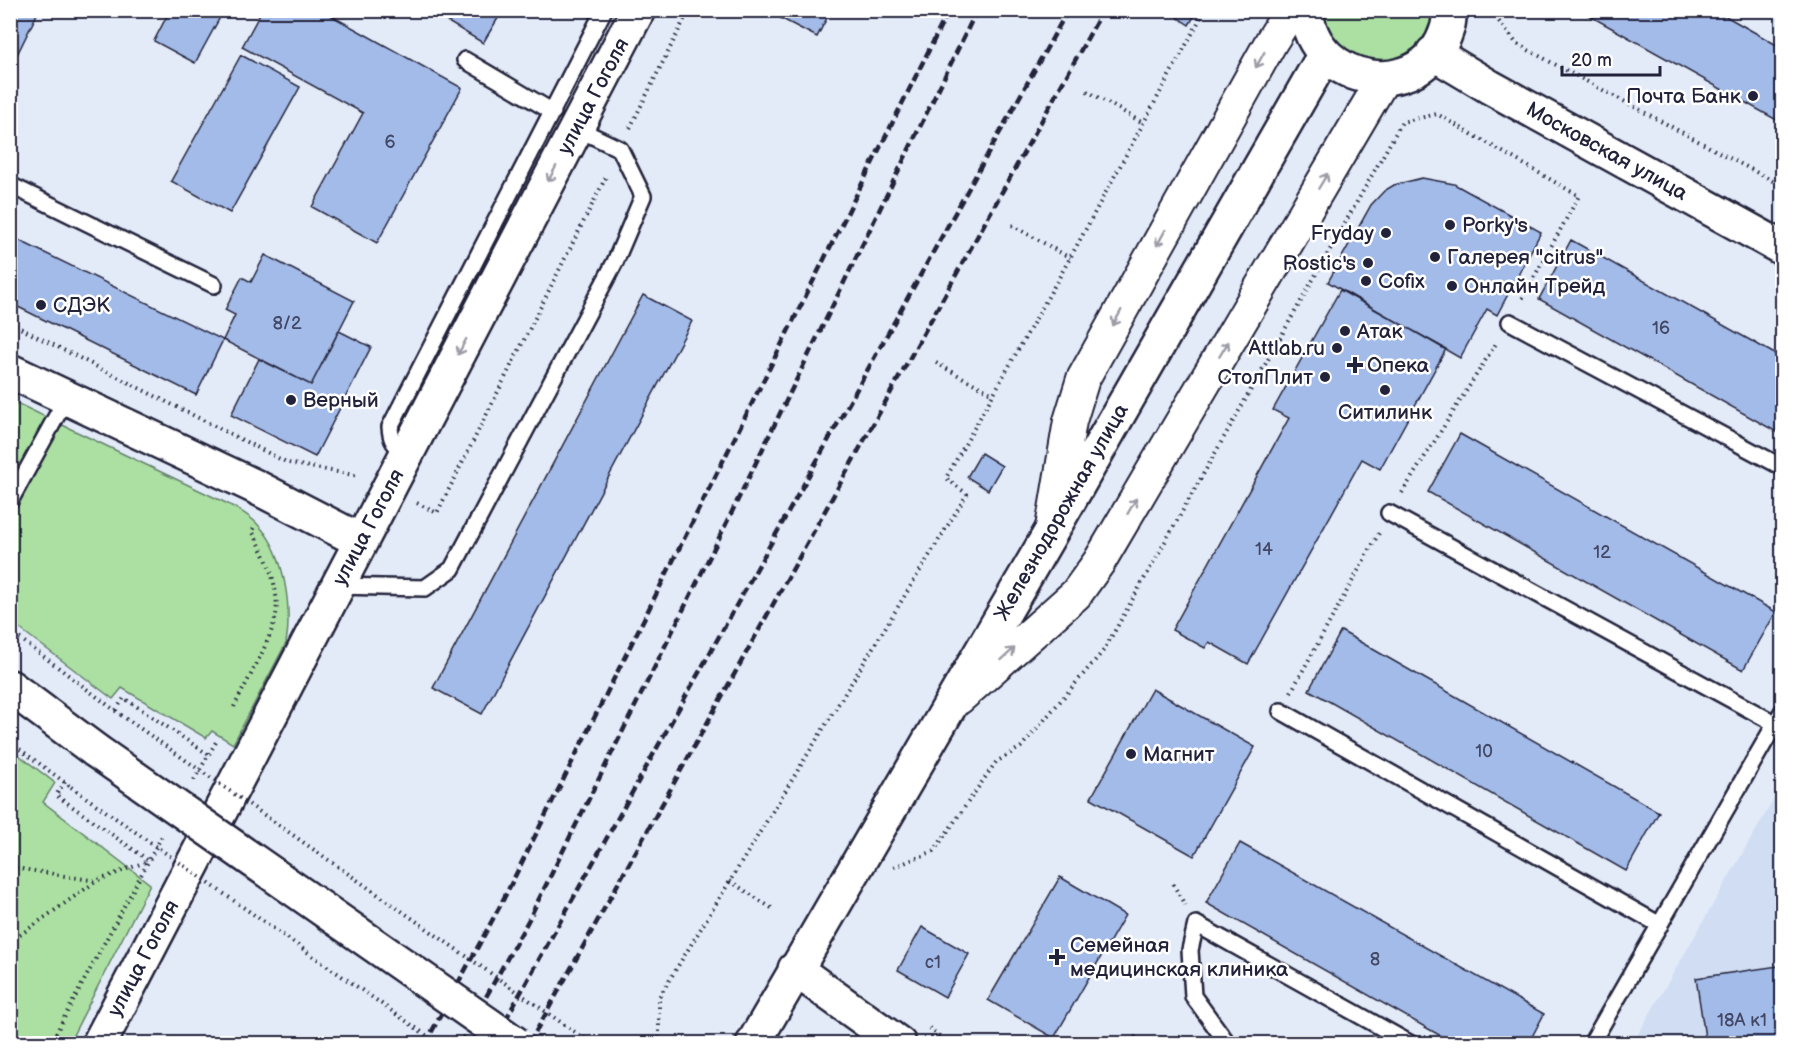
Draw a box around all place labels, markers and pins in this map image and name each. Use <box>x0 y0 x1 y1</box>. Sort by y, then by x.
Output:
place label: Почта Банк <box>1626 84 1741 109</box>
marker: Почта Банк <box>1746 89 1760 103</box>
place label: Porky's <box>1462 213 1528 238</box>
marker: Porky's <box>1443 218 1457 232</box>
place label: Fryday <box>1311 221 1375 246</box>
marker: Fryday <box>1379 226 1393 240</box>
place label: Галерея "citrus" <box>1447 245 1603 270</box>
marker: Галерея "citrus" <box>1428 250 1442 264</box>
place label: Rostic's <box>1283 251 1356 276</box>
marker: Rostic's <box>1361 256 1375 270</box>
place label: Cofix <box>1378 269 1425 294</box>
marker: Cofix <box>1359 274 1373 288</box>
place label: Онлайн Трейд <box>1464 274 1606 299</box>
marker: Онлайн Трейд <box>1445 279 1459 293</box>
place label: СДЭК <box>53 293 110 318</box>
marker: СДЭК <box>34 298 48 312</box>
place label: Атак <box>1356 319 1403 344</box>
marker: Атак <box>1338 324 1352 338</box>
place label: Attlab.ru <box>1248 336 1325 361</box>
marker: Attlab.ru <box>1330 341 1344 355</box>
place label: Опека <box>1367 353 1430 378</box>
marker: Опека <box>1348 358 1362 372</box>
place label: СтолПлит <box>1218 365 1313 390</box>
marker: СтолПлит <box>1318 370 1332 384</box>
marker: Ситилинк <box>1378 383 1392 397</box>
place label: Верный <box>303 388 379 413</box>
marker: Верный <box>284 393 298 407</box>
place label: Ситилинк <box>1338 400 1432 425</box>
place label: Магнит <box>1143 742 1215 767</box>
marker: Магнит <box>1124 747 1138 761</box>
place label: Семейная медицинская клиника <box>1070 933 1289 982</box>
marker: Семейная медицинская клиника <box>1048 948 1066 966</box>

